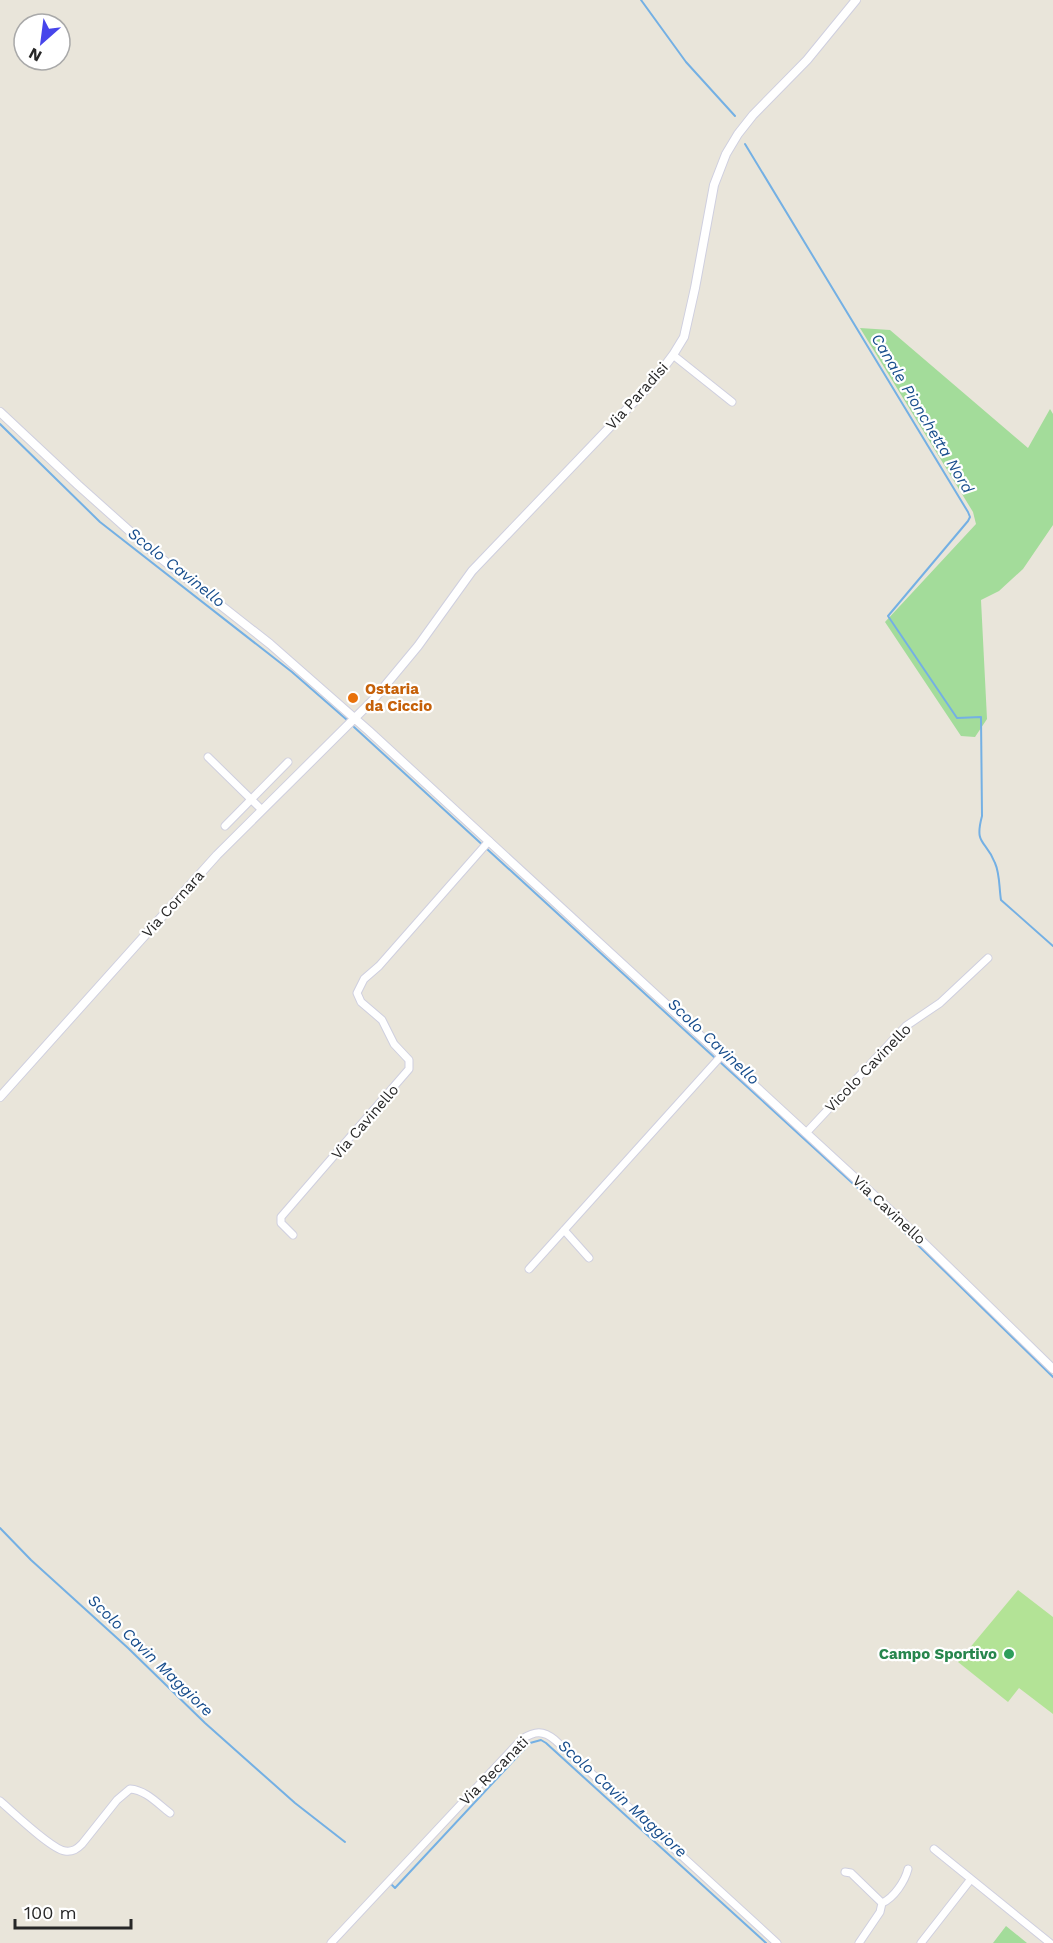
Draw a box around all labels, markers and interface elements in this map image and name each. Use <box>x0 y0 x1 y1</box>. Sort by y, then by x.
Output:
north arrow <box>12 12 72 72</box>
text: N <box>25 44 45 66</box>
water label: Canale Pionchetta Nord <box>867 330 978 497</box>
street label: Via Paradisi <box>602 359 672 433</box>
water label: Scolo Cavinello <box>124 524 229 611</box>
place label: Ostaria da Ciccio <box>365 680 432 715</box>
marker: Ostaria da Ciccio <box>346 691 360 705</box>
street label: Via Cornara <box>138 866 208 941</box>
water label: Scolo Cavinello <box>664 994 763 1089</box>
street label: Vicolo Cavinello <box>821 1020 915 1116</box>
street label: Via Cavinello <box>328 1081 402 1163</box>
street label: Via Cavinello <box>849 1172 929 1248</box>
water label: Scolo Cavin Maggiore <box>84 1591 217 1720</box>
place label: Campo Sportivo <box>879 1645 997 1663</box>
marker: Campo Sportivo <box>1002 1647 1016 1661</box>
street label: Via Recanati <box>456 1733 532 1809</box>
water label: Scolo Cavin Maggiore <box>554 1735 691 1861</box>
scale bar <box>15 1892 130 1930</box>
text: 100 m <box>24 1902 77 1923</box>

